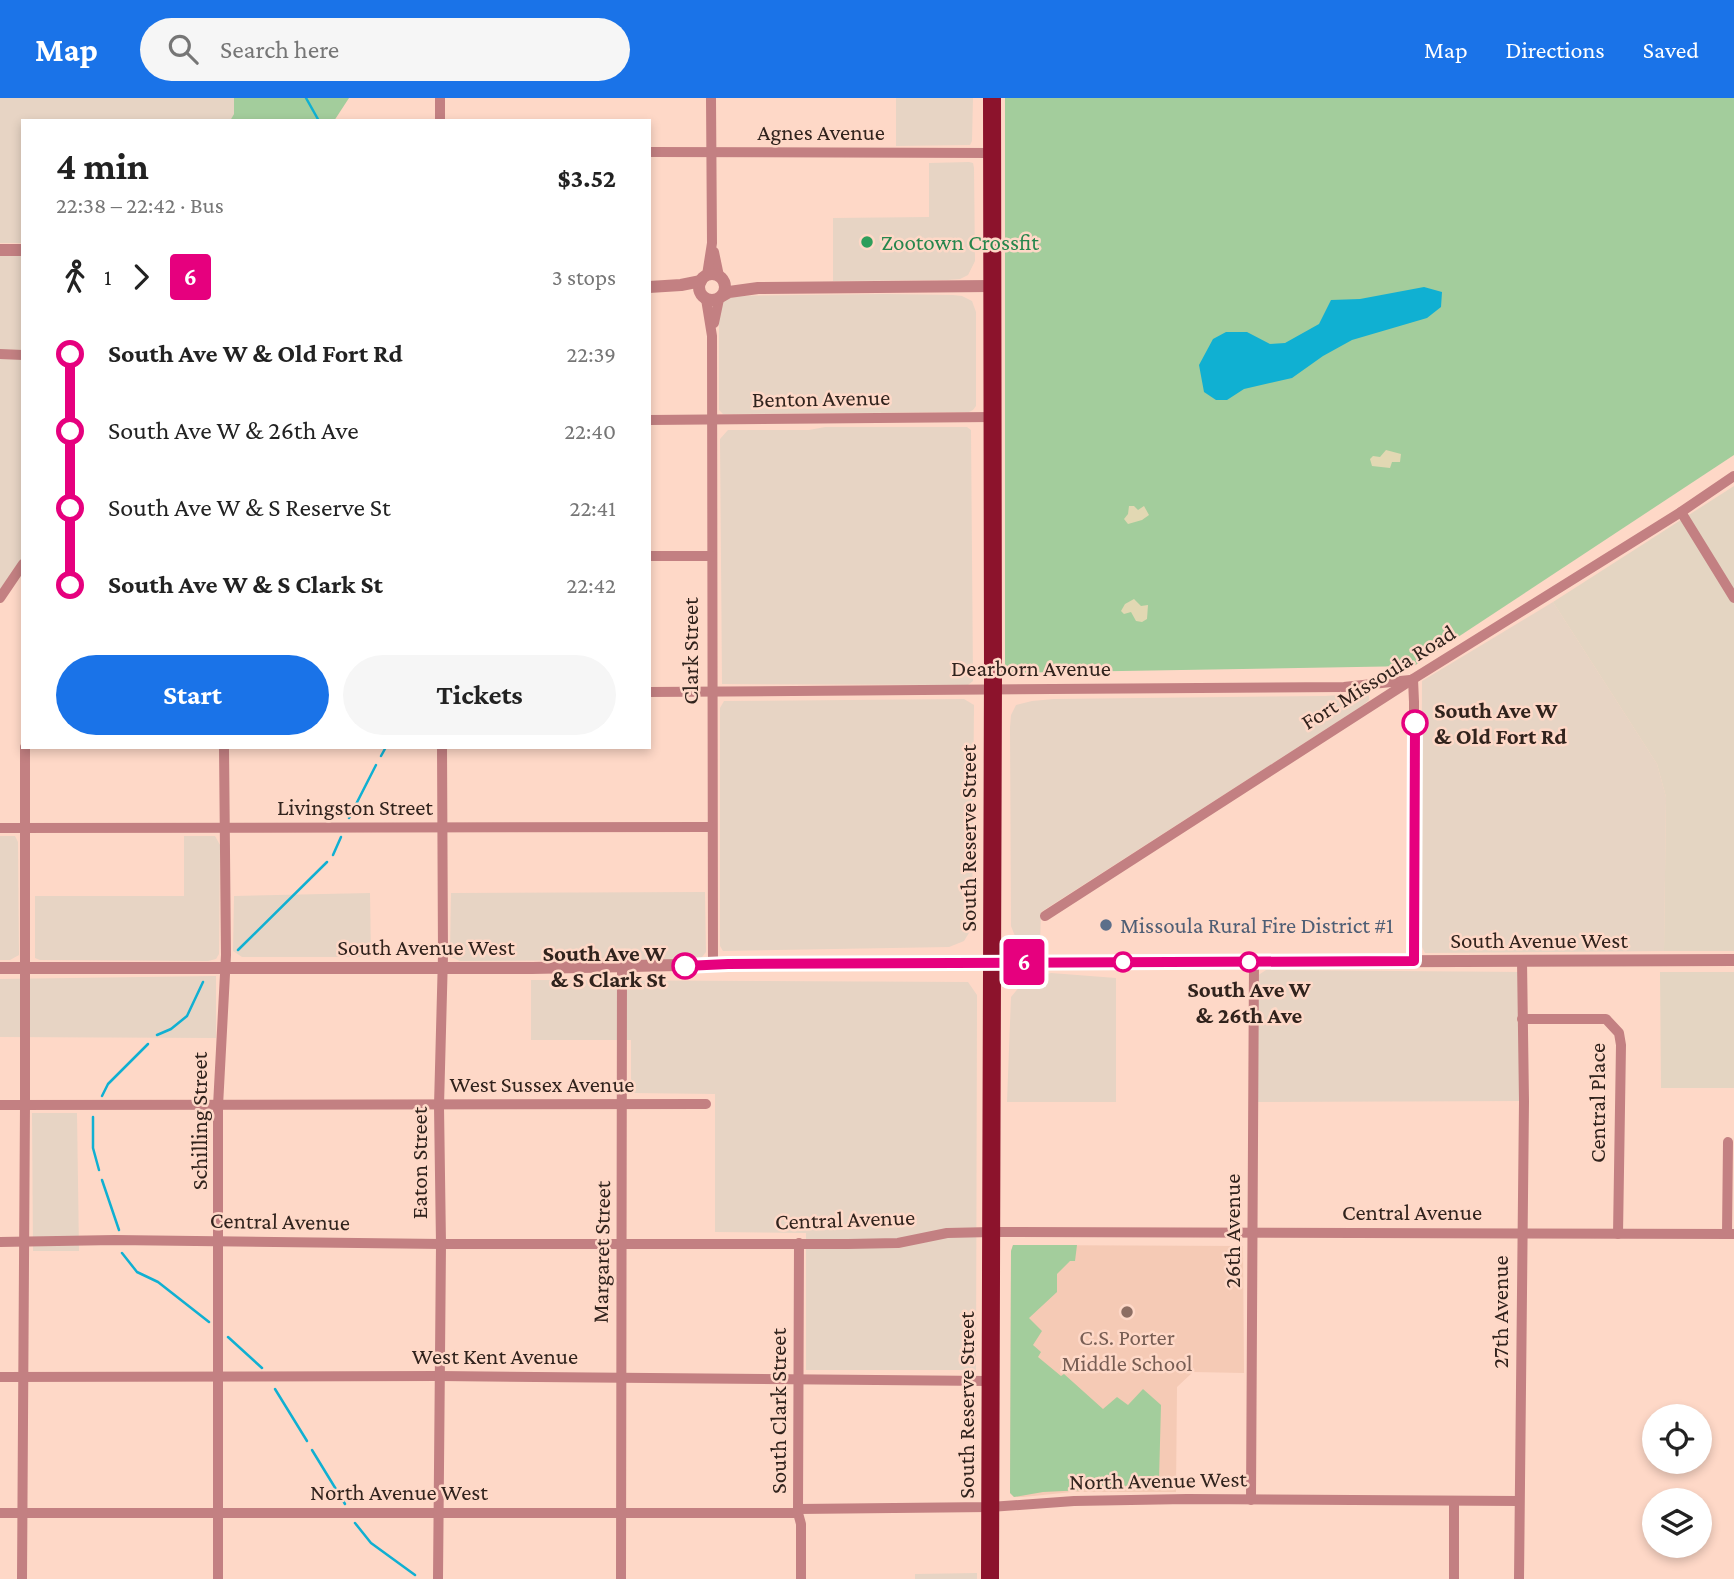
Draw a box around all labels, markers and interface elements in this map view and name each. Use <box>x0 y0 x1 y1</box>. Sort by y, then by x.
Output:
search box <box>140 18 630 81</box>
icon: search <box>164 30 202 68</box>
text: Map <box>35 31 98 68</box>
text: Search here <box>220 35 339 64</box>
text: Map <box>1424 36 1468 63</box>
text: Directions <box>1506 36 1605 63</box>
text: Saved <box>1643 36 1699 63</box>
street label: Agnes Avenue <box>757 119 885 145</box>
text: 4 min <box>56 145 149 187</box>
text: $3.52 <box>558 164 616 193</box>
text: 22:38 – 22:42 · Bus <box>56 192 224 218</box>
place label: Zootown Crossfit <box>881 229 1039 255</box>
marker: Zootown Crossfit <box>859 234 875 250</box>
icon: walk <box>56 258 94 296</box>
icon: forward <box>122 258 160 296</box>
text: 6 <box>184 263 197 290</box>
text: 1 <box>104 264 112 290</box>
text: 3 stops <box>552 264 616 290</box>
text: South Ave W & Old Fort Rd <box>108 339 403 368</box>
text: 22:39 <box>566 341 616 367</box>
street label: Benton Avenue <box>752 384 890 412</box>
text: South Ave W & 26th Ave <box>108 416 359 445</box>
text: 22:40 <box>564 418 616 444</box>
text: South Ave W & S Reserve St <box>108 493 391 522</box>
text: 22:41 <box>570 495 616 521</box>
text: South Ave W & S Clark St <box>108 570 383 599</box>
text: 22:42 <box>566 572 616 598</box>
street label: Clark Street <box>677 597 703 705</box>
street label: Fort Missoula Road <box>1296 619 1460 735</box>
button: Start <box>56 655 329 735</box>
button: Tickets <box>343 655 616 735</box>
street label: Dearborn Avenue <box>951 655 1111 681</box>
place label: South Ave W & Old Fort Rd <box>1434 697 1567 749</box>
marker: South Ave W & Old Fort Rd <box>1402 710 1428 736</box>
street label: South Reserve Street <box>955 744 981 932</box>
street label: Livingston Street <box>277 794 433 820</box>
place label: Missoula Rural Fire District #1 <box>1120 912 1394 938</box>
marker: Missoula Rural Fire District #1 <box>1098 917 1114 933</box>
street label: South Avenue West <box>1450 927 1628 953</box>
street label: South Avenue West <box>337 934 515 960</box>
line badge: 6 <box>1001 939 1047 985</box>
place label: South Ave W & S Clark St <box>543 940 667 992</box>
text: 6 <box>1017 948 1031 975</box>
unlabelled marker <box>1113 952 1133 972</box>
marker: South Ave W & 26th Ave <box>1239 952 1259 972</box>
marker: South Ave W & S Clark St <box>672 953 698 979</box>
place label: South Ave W & 26th Ave <box>1187 976 1311 1028</box>
street label: Central Place <box>1584 1043 1610 1163</box>
street label: Schilling Street <box>186 1051 212 1190</box>
street label: West Sussex Avenue <box>450 1071 634 1097</box>
street label: Eaton Street <box>406 1106 432 1219</box>
street label: 26th Avenue <box>1219 1174 1245 1288</box>
street label: Margaret Street <box>587 1180 615 1324</box>
street label: Central Avenue <box>1342 1199 1482 1225</box>
street label: Central Avenue <box>775 1204 915 1234</box>
street label: Central Avenue <box>210 1207 350 1235</box>
street label: 27th Avenue <box>1487 1255 1513 1369</box>
marker: C.S. Porter Middle School <box>1119 1304 1135 1320</box>
street label: South Reserve Street <box>953 1311 979 1499</box>
place label: C.S. Porter Middle School <box>1061 1324 1193 1376</box>
street label: South Clark Street <box>765 1328 791 1494</box>
street label: West Kent Avenue <box>412 1343 578 1369</box>
map controls <box>1642 1404 1712 1558</box>
button: locate <box>1642 1404 1712 1474</box>
street label: North Avenue West <box>1069 1465 1247 1495</box>
street label: North Avenue West <box>310 1479 488 1505</box>
button: layers <box>1642 1488 1712 1558</box>

